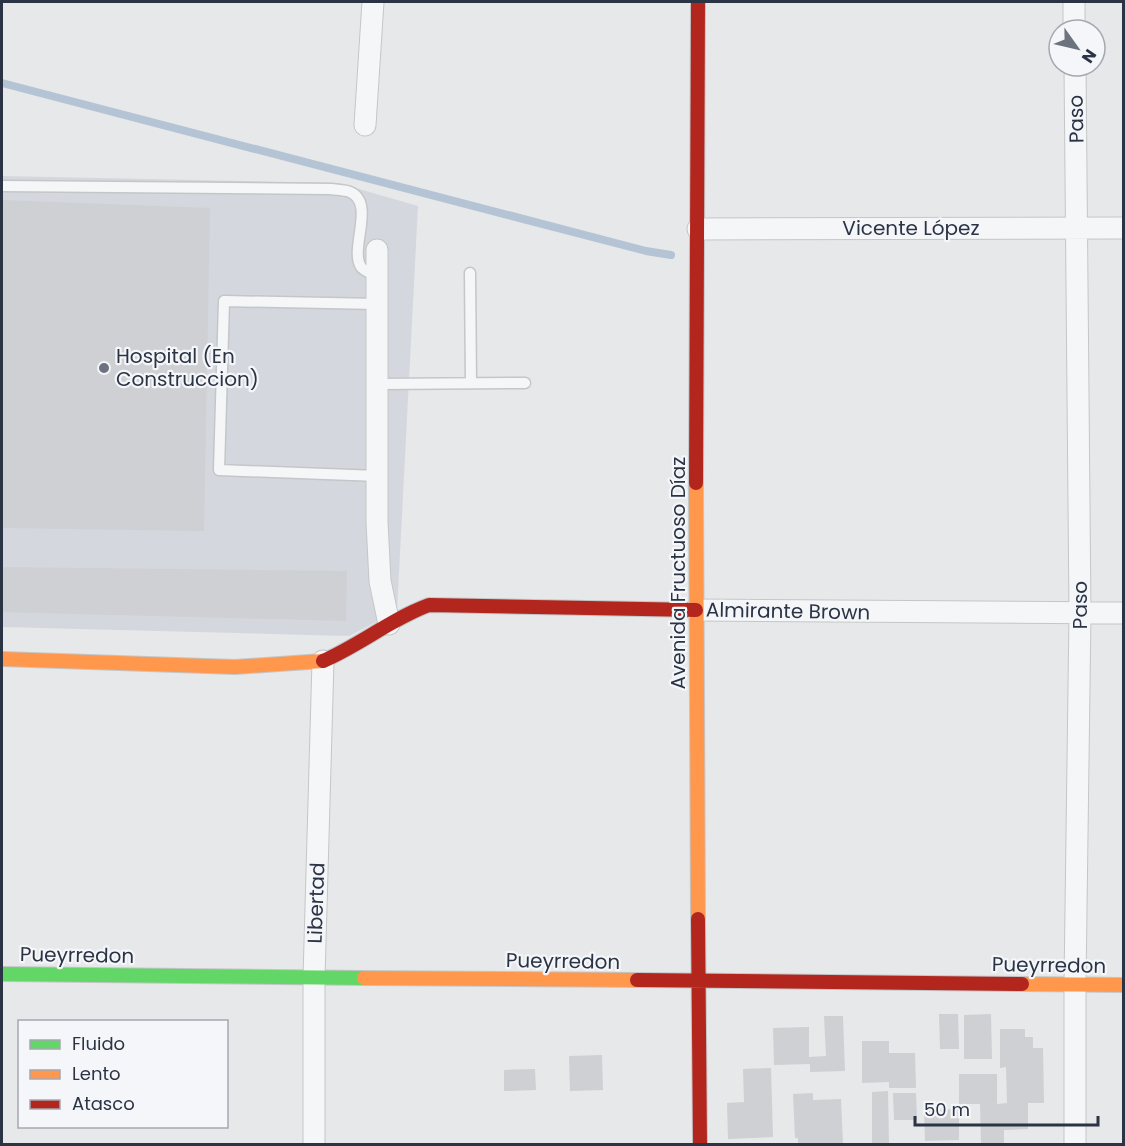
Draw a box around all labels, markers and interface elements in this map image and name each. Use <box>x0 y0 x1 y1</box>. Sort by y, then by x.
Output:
north arrow <box>1047 18 1107 78</box>
text: N <box>1076 45 1102 68</box>
street label: Paso <box>1062 95 1090 143</box>
street label: Vicente López <box>842 214 980 242</box>
place label: Hospital (En Construccion) <box>116 342 259 393</box>
marker: Hospital (En Construccion) <box>97 361 111 375</box>
street label: Avenida Fructuoso Díaz <box>664 457 692 689</box>
street label: Paso <box>1066 581 1094 629</box>
street label: Almirante Brown <box>706 596 870 626</box>
street label: Libertad <box>301 862 331 944</box>
street label: Pueyrredon <box>20 940 134 970</box>
street label: Pueyrredon <box>506 946 620 976</box>
street label: Pueyrredon <box>992 950 1106 980</box>
legend <box>18 1020 228 1128</box>
text: Fluido <box>72 1031 125 1056</box>
text: Lento <box>72 1061 121 1086</box>
scale bar <box>915 1089 1098 1127</box>
text: Atasco <box>72 1091 135 1116</box>
text: 50 m <box>924 1097 970 1122</box>

